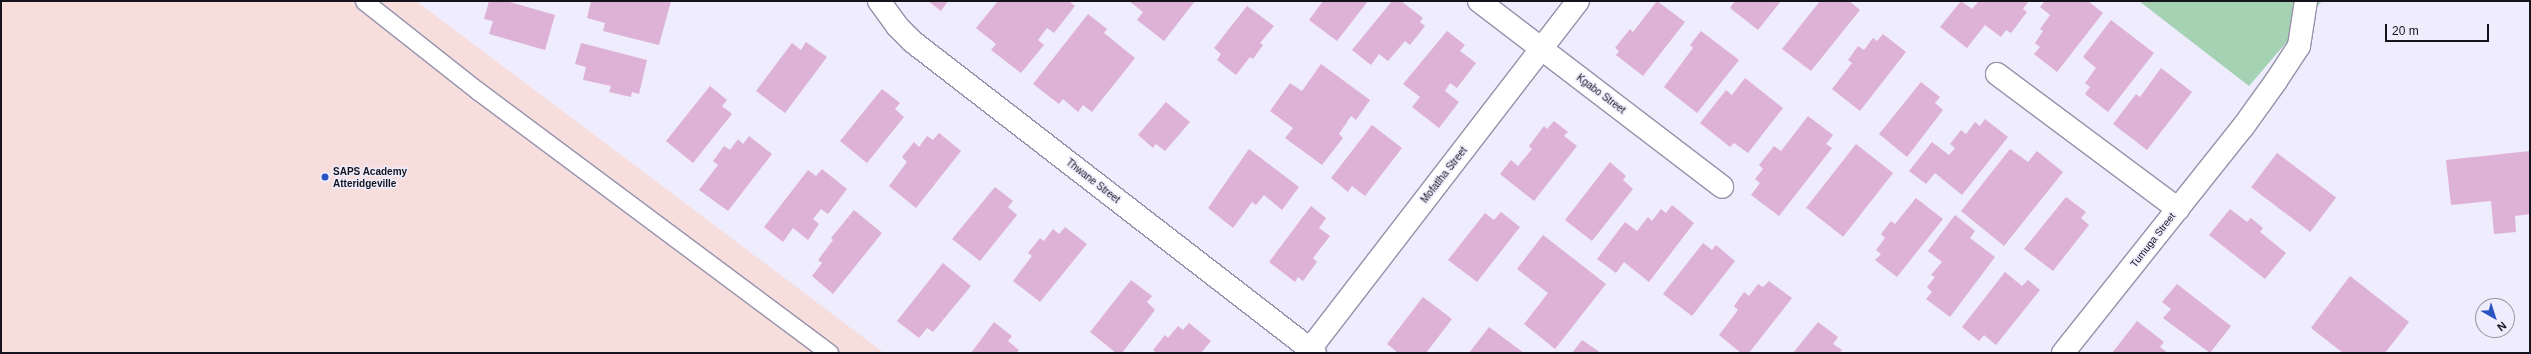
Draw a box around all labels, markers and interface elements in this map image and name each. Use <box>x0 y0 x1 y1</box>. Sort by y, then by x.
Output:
scale bar <box>2387 16 2491 42</box>
text: 20 m <box>2392 24 2419 38</box>
street label: Kgabo Street <box>1574 72 1628 116</box>
street label: Mofatlha Street <box>1418 145 1470 205</box>
street label: Thwane Street <box>1064 156 1122 206</box>
place label: SAPS Academy Atteridgeville <box>333 165 407 188</box>
marker: SAPS Academy Atteridgeville <box>320 172 330 182</box>
street label: Tumuga Street <box>2128 210 2178 270</box>
north arrow <box>2475 298 2515 338</box>
text: N <box>2495 319 2509 334</box>

